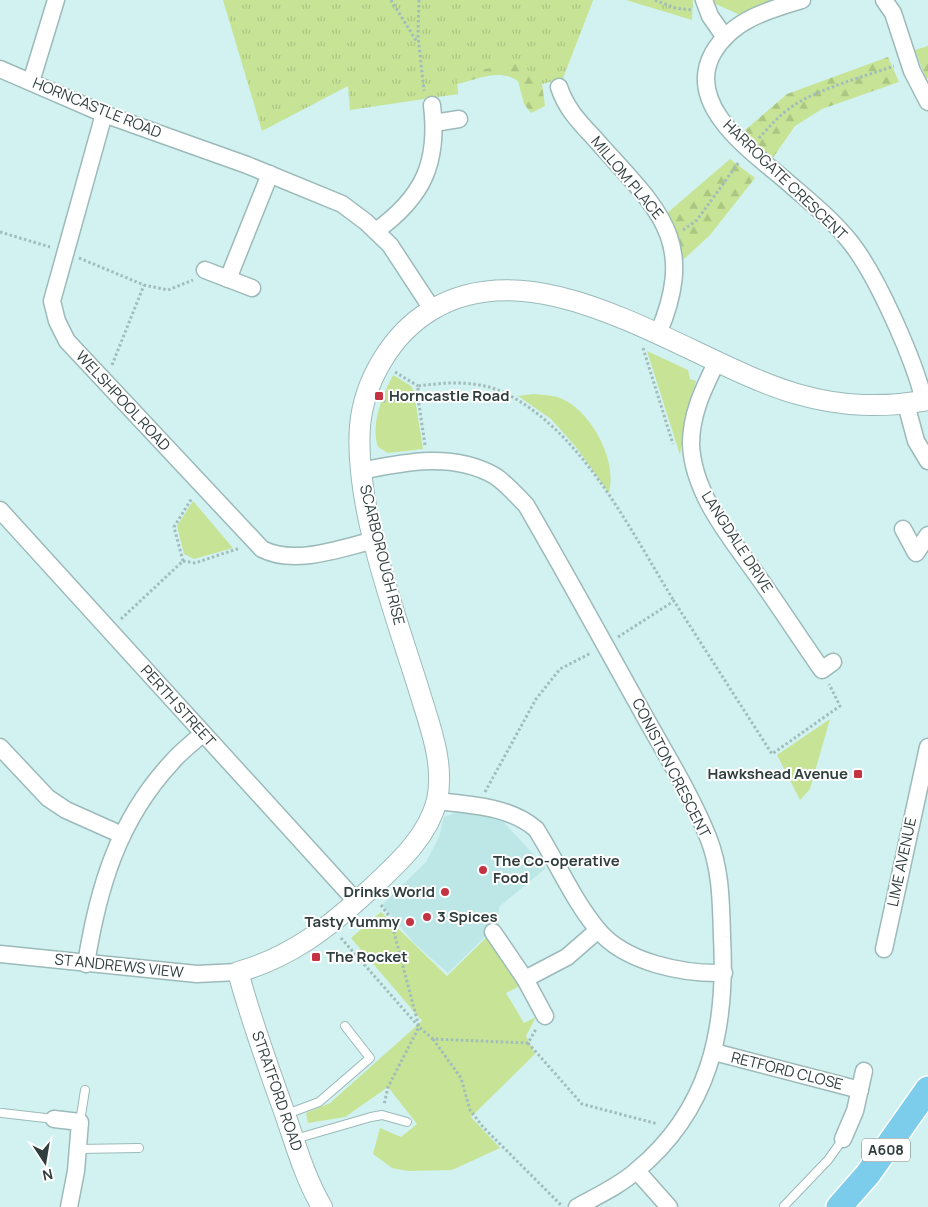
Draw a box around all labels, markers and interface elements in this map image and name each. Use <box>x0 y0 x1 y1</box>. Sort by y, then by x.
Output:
street label: HORNCASTLE ROAD <box>30 72 165 143</box>
street label: HARROGATE CRESCENT <box>719 115 852 245</box>
street label: MILLOM PLACE <box>586 132 668 224</box>
street label: WELSHPOOL ROAD <box>71 346 175 455</box>
place label: Horncastle Road <box>389 385 509 406</box>
marker: Horncastle Road <box>373 390 385 402</box>
street label: SCARBOROUGH RISE <box>355 482 410 627</box>
street label: LANGDALE DRIVE <box>697 487 778 597</box>
street label: PERTH STREET <box>136 660 221 751</box>
street label: CONISTON CRESCENT <box>627 695 716 841</box>
place label: Hawkshead Avenue <box>708 763 848 784</box>
marker: Hawkshead Avenue <box>852 768 864 780</box>
street label: LIME AVENUE <box>882 815 921 908</box>
place label: The Co-operative Food <box>493 850 620 888</box>
marker: The Co-operative Food <box>477 864 489 876</box>
place label: Drinks World <box>343 881 435 902</box>
marker: Drinks World <box>439 886 451 898</box>
place label: 3 Spices <box>437 906 498 927</box>
place label: Tasty Yummy <box>305 911 401 932</box>
marker: 3 Spices <box>421 911 433 923</box>
marker: Tasty Yummy <box>404 916 416 928</box>
place label: The Rocket <box>326 946 408 967</box>
street label: ST ANDREWS VIEW <box>53 948 185 983</box>
marker: The Rocket <box>310 951 322 963</box>
street label: STRATFORD ROAD <box>247 1028 308 1154</box>
street label: RETFORD CLOSE <box>729 1046 845 1095</box>
north arrow <box>20 1137 70 1187</box>
road number: A608 <box>862 1138 910 1162</box>
text: N <box>41 1165 55 1186</box>

